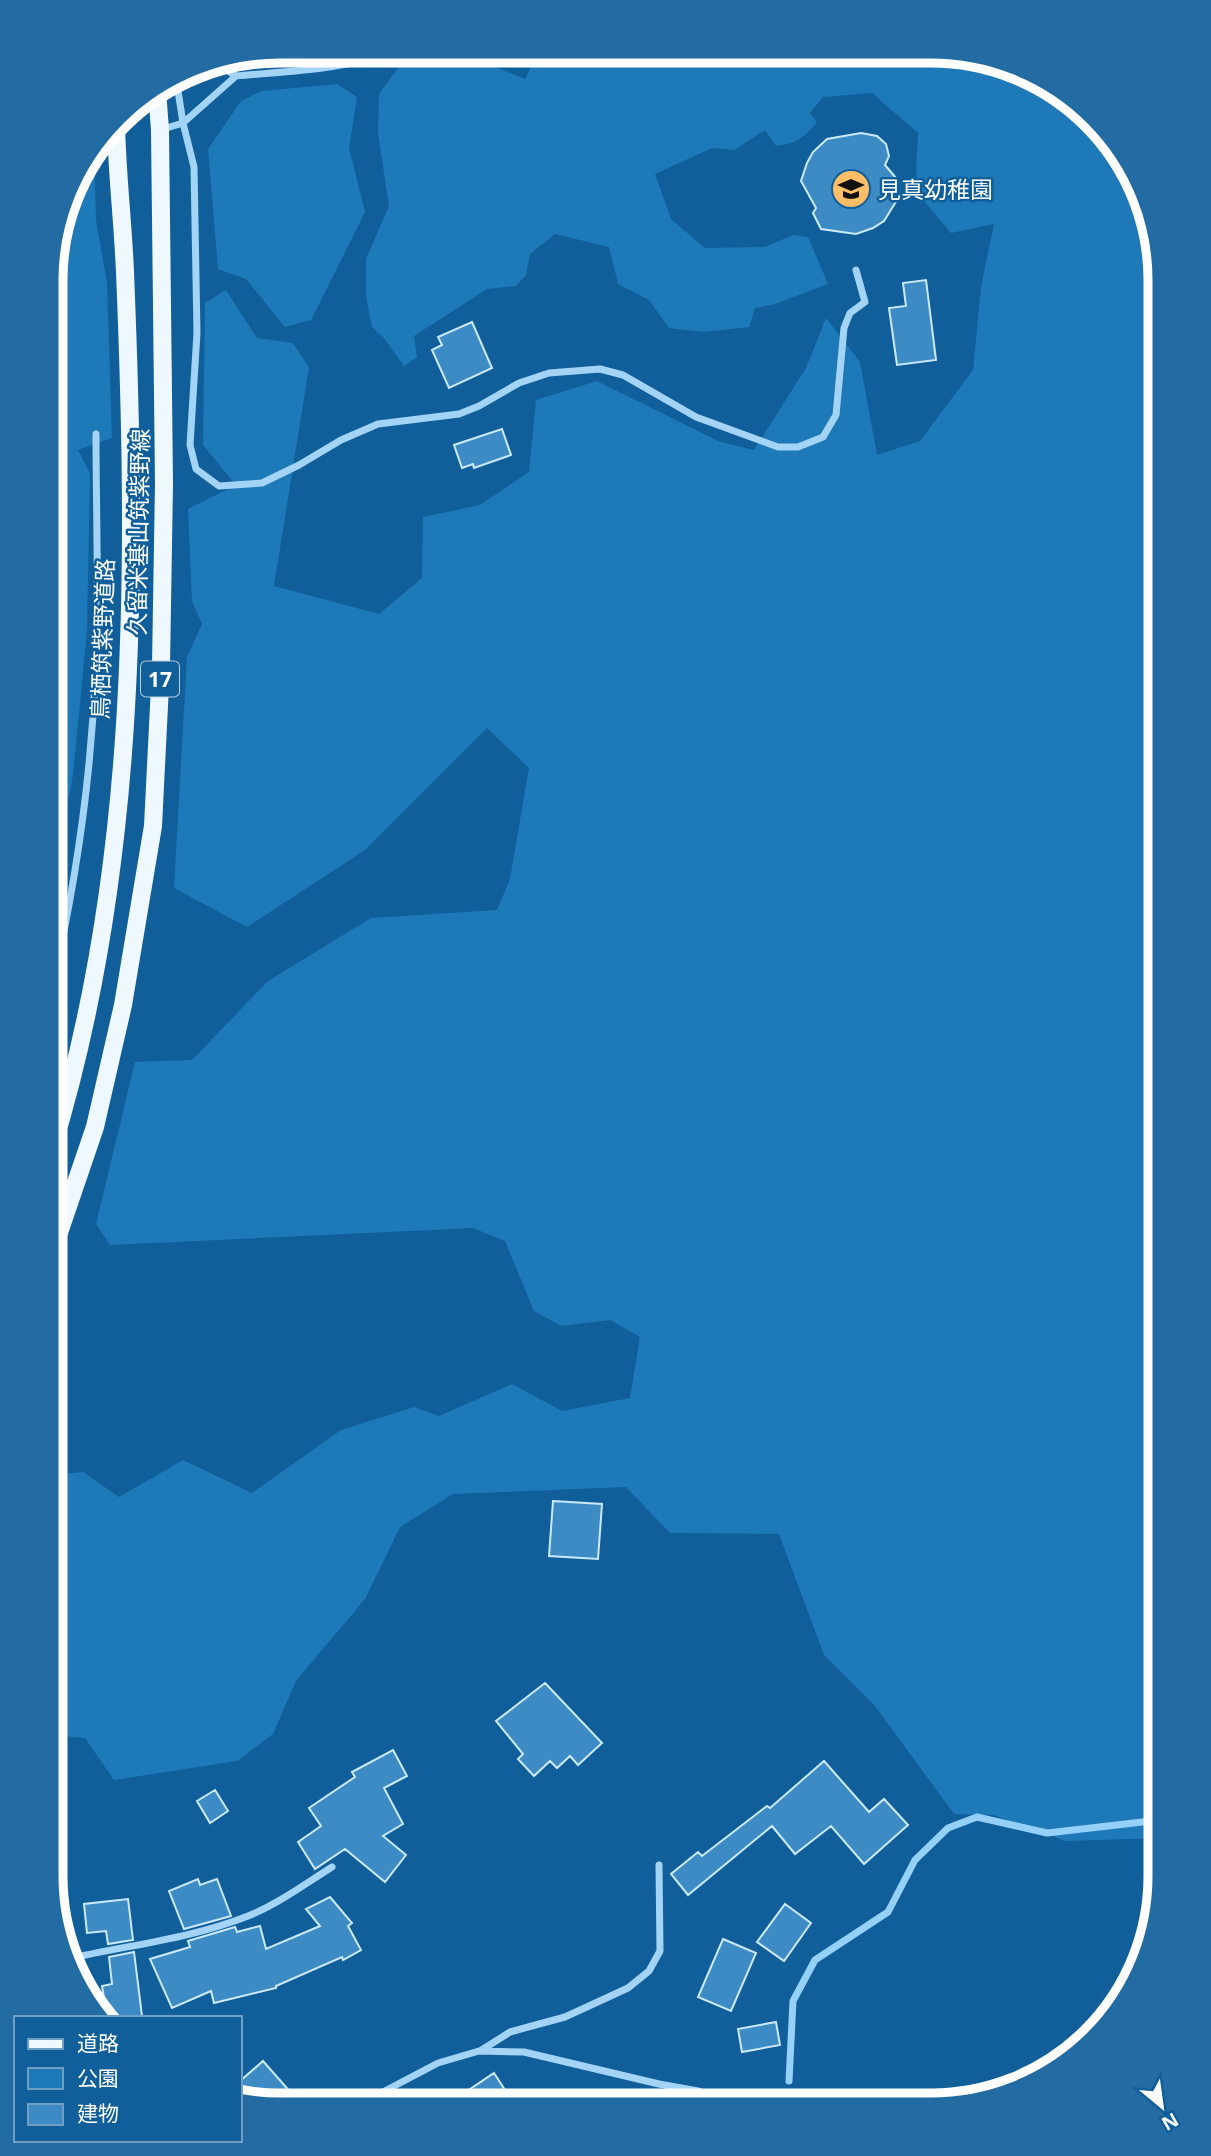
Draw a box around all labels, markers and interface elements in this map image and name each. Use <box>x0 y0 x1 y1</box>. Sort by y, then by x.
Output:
school or university icon: 見真幼稚園 <box>830 168 872 210</box>
place label: 見真幼稚園 <box>878 173 993 205</box>
street label: 久留米基山筑紫野線 <box>120 428 156 636</box>
street label: 鳥栖筑紫野道路 <box>83 558 121 720</box>
road number: 17 <box>141 662 179 696</box>
legend <box>14 2016 242 2142</box>
text: 道路 <box>77 2029 119 2057</box>
text: 公園 <box>77 2064 119 2092</box>
north arrow <box>1127 2072 1197 2142</box>
text: 建物 <box>77 2099 119 2127</box>
text: N <box>1157 2107 1183 2137</box>

